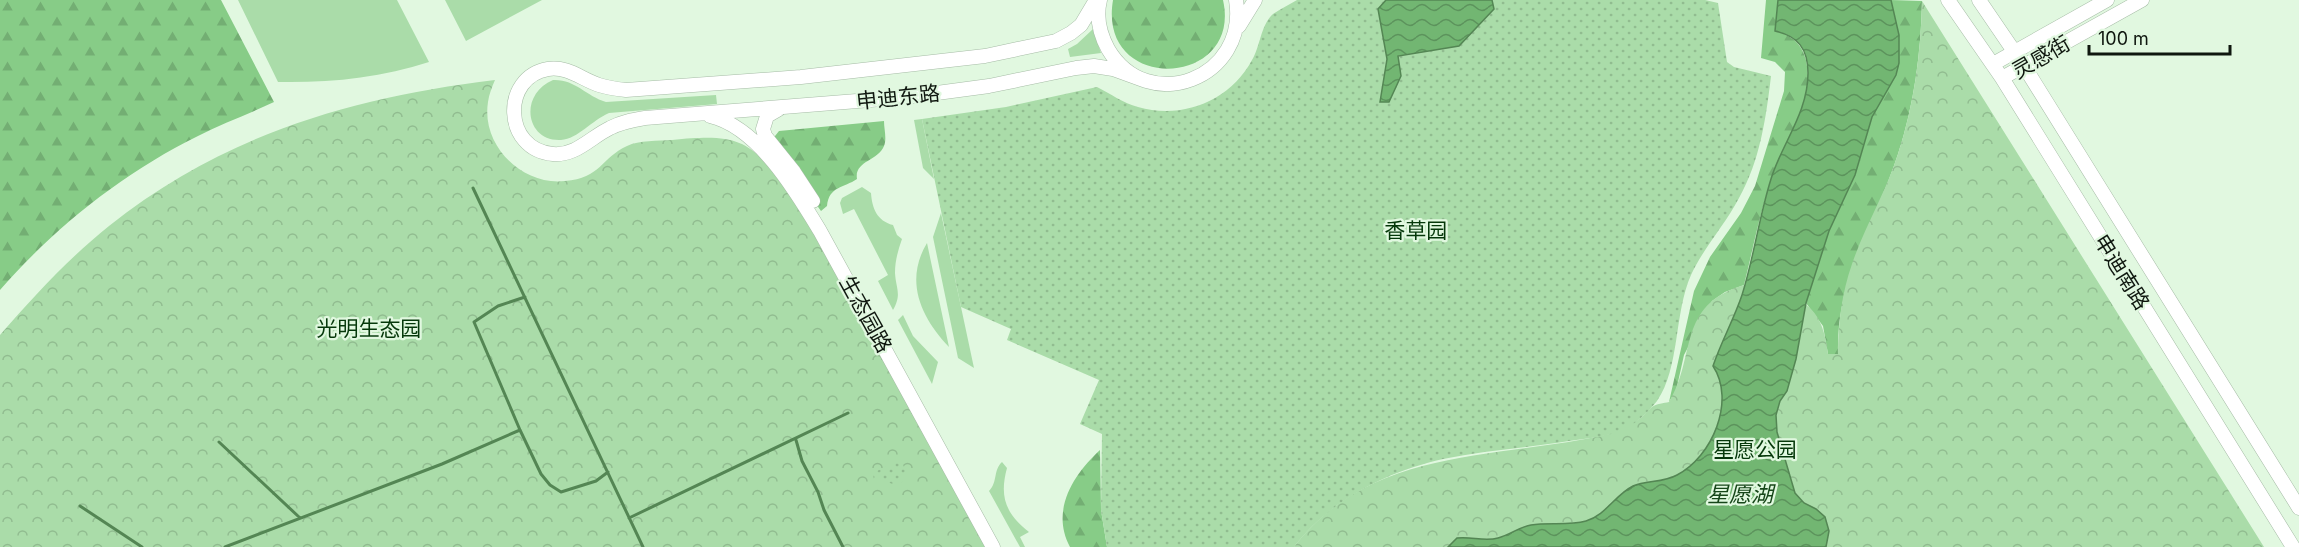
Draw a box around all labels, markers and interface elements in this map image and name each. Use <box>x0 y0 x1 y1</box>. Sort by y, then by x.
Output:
scale bar <box>2089 18 2230 56</box>
text: 100 m <box>2098 28 2149 49</box>
street label: 灵感街 <box>2007 30 2075 84</box>
street label: 申迪东路 <box>855 80 941 114</box>
park label: 香草园 <box>1385 218 1448 243</box>
street label: 申迪南路 <box>2089 230 2155 314</box>
street label: 生态园路 <box>835 271 897 357</box>
park label: 光明生态园 <box>317 316 422 341</box>
park label: 星愿公园 <box>1713 437 1797 462</box>
water label: 星愿湖 <box>1707 481 1776 507</box>

